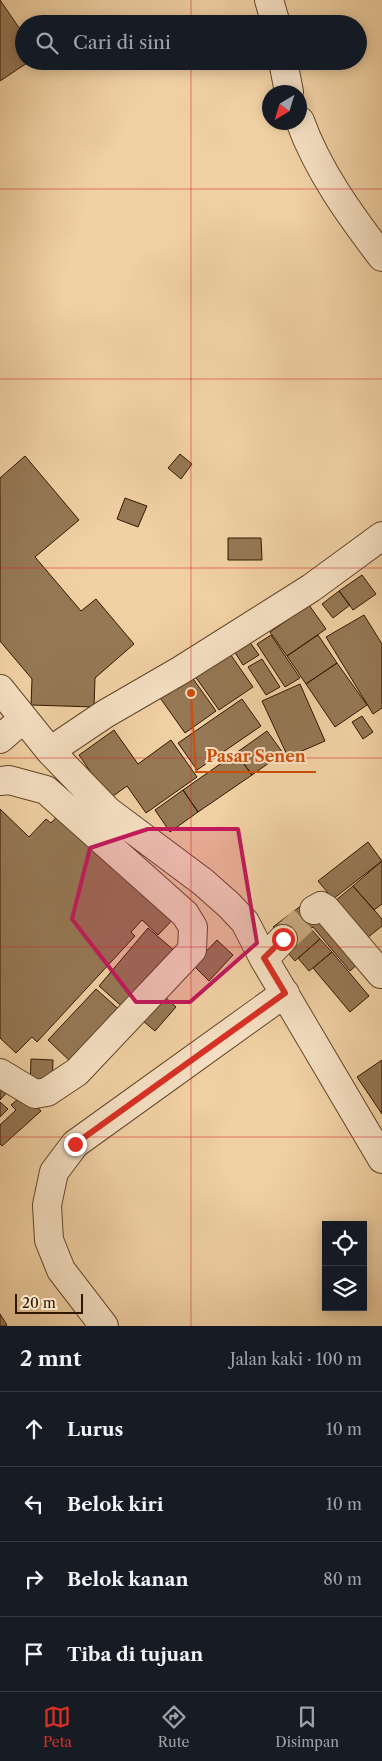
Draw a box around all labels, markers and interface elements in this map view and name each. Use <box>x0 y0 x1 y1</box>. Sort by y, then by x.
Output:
search box <box>15 15 367 70</box>
icon: search <box>33 29 61 57</box>
text: Cari di sini <box>73 31 171 54</box>
north arrow <box>262 85 307 130</box>
callout: Pasar Senen <box>196 741 316 772</box>
text: Pasar Senen <box>206 746 306 766</box>
route start <box>272 928 295 951</box>
route end <box>64 1133 87 1156</box>
map controls <box>322 1221 367 1311</box>
button: locate <box>322 1221 367 1266</box>
button: layers <box>322 1266 367 1311</box>
scale bar <box>15 1291 82 1314</box>
text: 20 m <box>22 1294 56 1312</box>
text: 2 mnt <box>20 1346 81 1371</box>
text: Jalan kaki · 100 m <box>230 1349 362 1369</box>
icon: ahead <box>20 1415 48 1443</box>
text: Lurus <box>67 1418 123 1441</box>
text: 10 m <box>326 1419 362 1439</box>
icon: left <box>20 1490 48 1518</box>
text: Belok kiri <box>67 1493 164 1516</box>
text: 10 m <box>326 1494 362 1514</box>
icon: right <box>20 1565 48 1593</box>
text: Belok kanan <box>67 1568 189 1591</box>
text: 80 m <box>323 1569 362 1589</box>
icon: arrive <box>20 1640 48 1668</box>
text: Tiba di tujuan <box>67 1643 203 1666</box>
tab: Peta <box>43 1703 72 1751</box>
tab: Rute <box>158 1703 189 1751</box>
tab: Disimpan <box>275 1703 339 1751</box>

